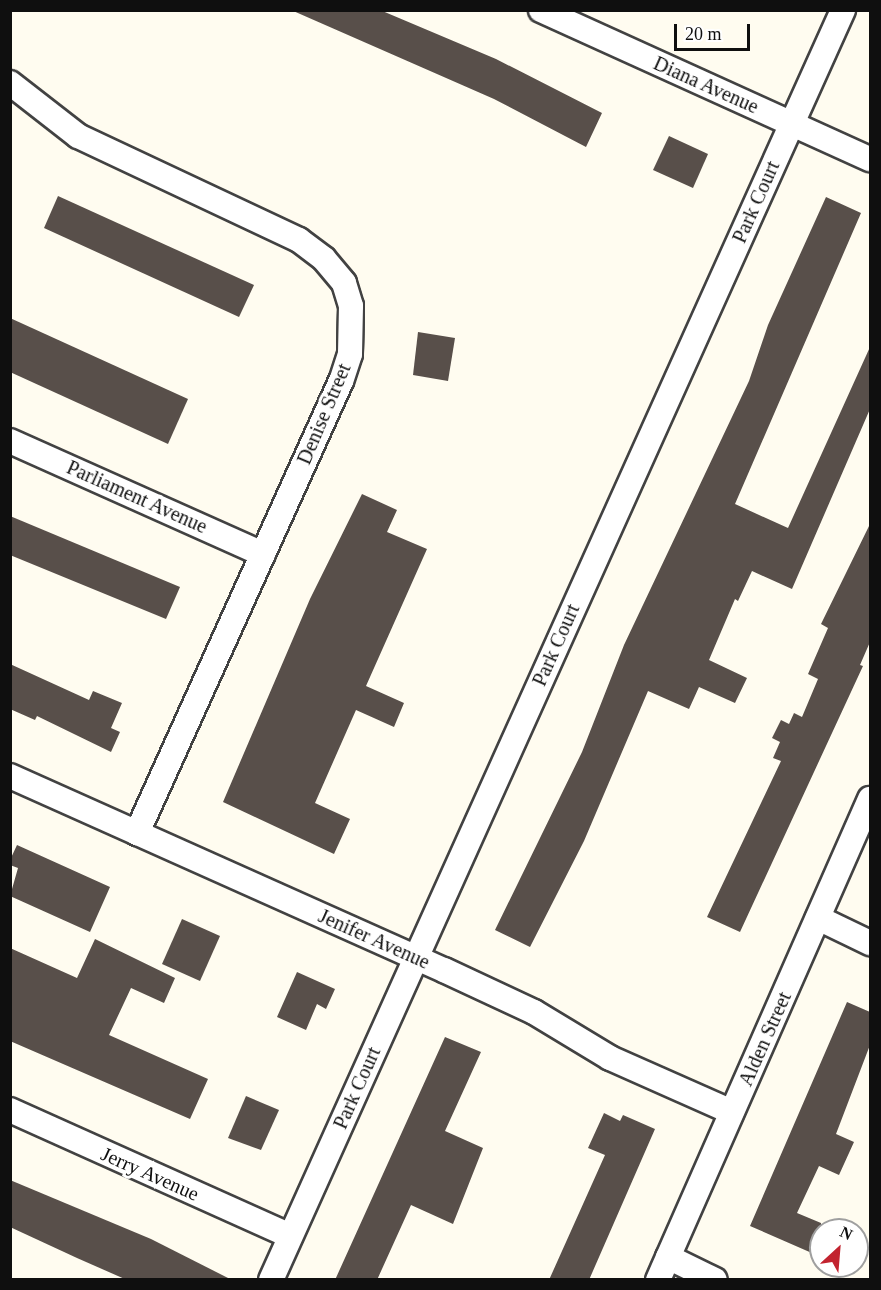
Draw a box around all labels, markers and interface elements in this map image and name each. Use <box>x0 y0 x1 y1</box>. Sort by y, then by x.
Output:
scale bar <box>677 12 754 50</box>
text: 20 m <box>685 24 722 44</box>
street label: Diana Avenue <box>649 51 763 119</box>
street label: Park Court <box>727 157 785 247</box>
street label: Denise Street <box>292 360 356 468</box>
street label: Parliament Avenue <box>63 455 211 539</box>
street label: Park Court <box>527 600 585 690</box>
street label: Jenifer Avenue <box>314 904 434 974</box>
street label: Alden Street <box>734 988 796 1090</box>
street label: Park Court <box>328 1043 386 1133</box>
street label: Jerry Avenue <box>97 1142 203 1206</box>
north arrow <box>809 1218 869 1278</box>
text: N <box>837 1223 855 1243</box>

